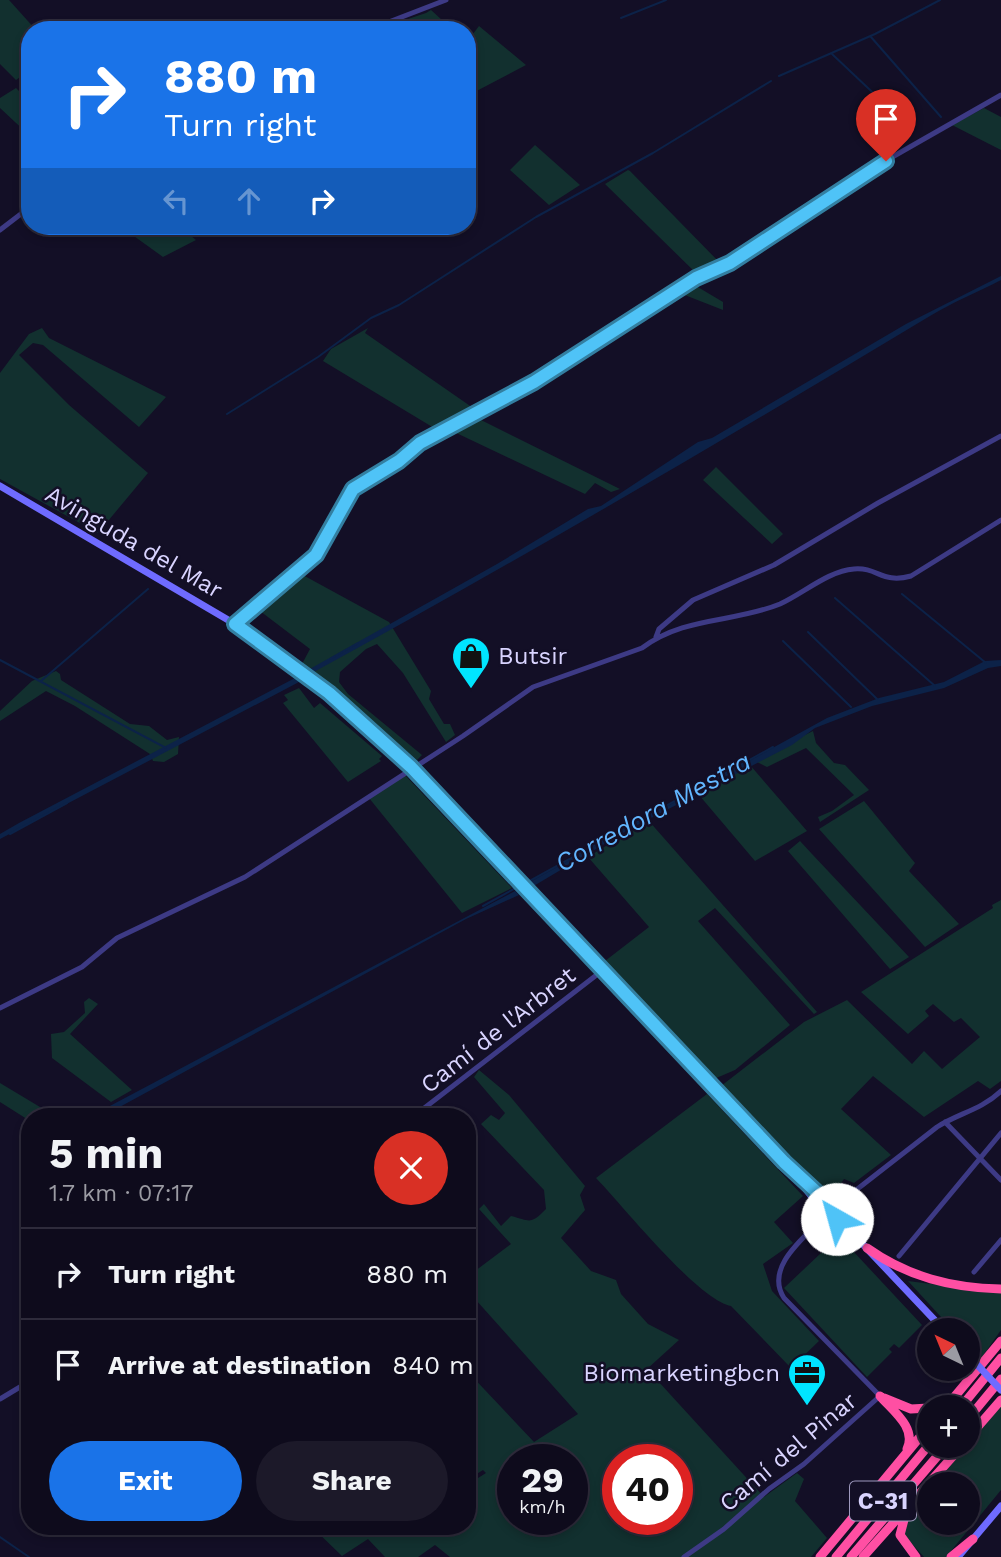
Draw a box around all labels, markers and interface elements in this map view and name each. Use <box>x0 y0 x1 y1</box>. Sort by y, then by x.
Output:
text: 880 m <box>164 47 317 105</box>
icon: right <box>49 49 140 140</box>
pin <box>856 89 916 161</box>
icon: arrive <box>867 100 905 138</box>
text: Turn right <box>164 106 316 144</box>
icon: left <box>157 182 195 220</box>
icon: ahead <box>230 182 268 220</box>
icon: right <box>303 182 341 220</box>
street label: Avinguda del Mar <box>40 480 228 604</box>
shop icon: Butsir <box>450 635 492 690</box>
place label: Butsir <box>498 642 568 670</box>
water label: Corredora Mestra <box>550 746 756 878</box>
street label: Camí de l'Arbret <box>415 961 581 1099</box>
text: 5 min <box>49 1129 163 1178</box>
button: close <box>374 1131 448 1205</box>
text: 1.7 km · 07:17 <box>49 1180 193 1207</box>
position arrow <box>800 1182 874 1256</box>
icon: right <box>49 1255 87 1293</box>
text: Turn right <box>108 1259 235 1289</box>
text: 880 m <box>366 1259 448 1289</box>
north arrow <box>917 1318 980 1381</box>
map controls <box>917 1318 980 1535</box>
icon: arrive <box>49 1346 87 1384</box>
text: Arrive at destination <box>108 1350 371 1380</box>
text: 840 m <box>392 1350 474 1380</box>
office icon: Biomarketingbcn <box>786 1352 828 1407</box>
place label: Biomarketingbcn <box>583 1359 780 1387</box>
street label: Camí del Pinar <box>714 1386 862 1517</box>
button: + <box>917 1395 980 1458</box>
button: Exit <box>49 1441 242 1521</box>
button: Share <box>256 1441 448 1521</box>
speed limit sign: 40 <box>602 1444 693 1535</box>
text: 29 <box>521 1459 564 1501</box>
button: − <box>917 1472 980 1535</box>
road number: C-31 <box>850 1482 916 1520</box>
text: km/h <box>519 1496 566 1517</box>

